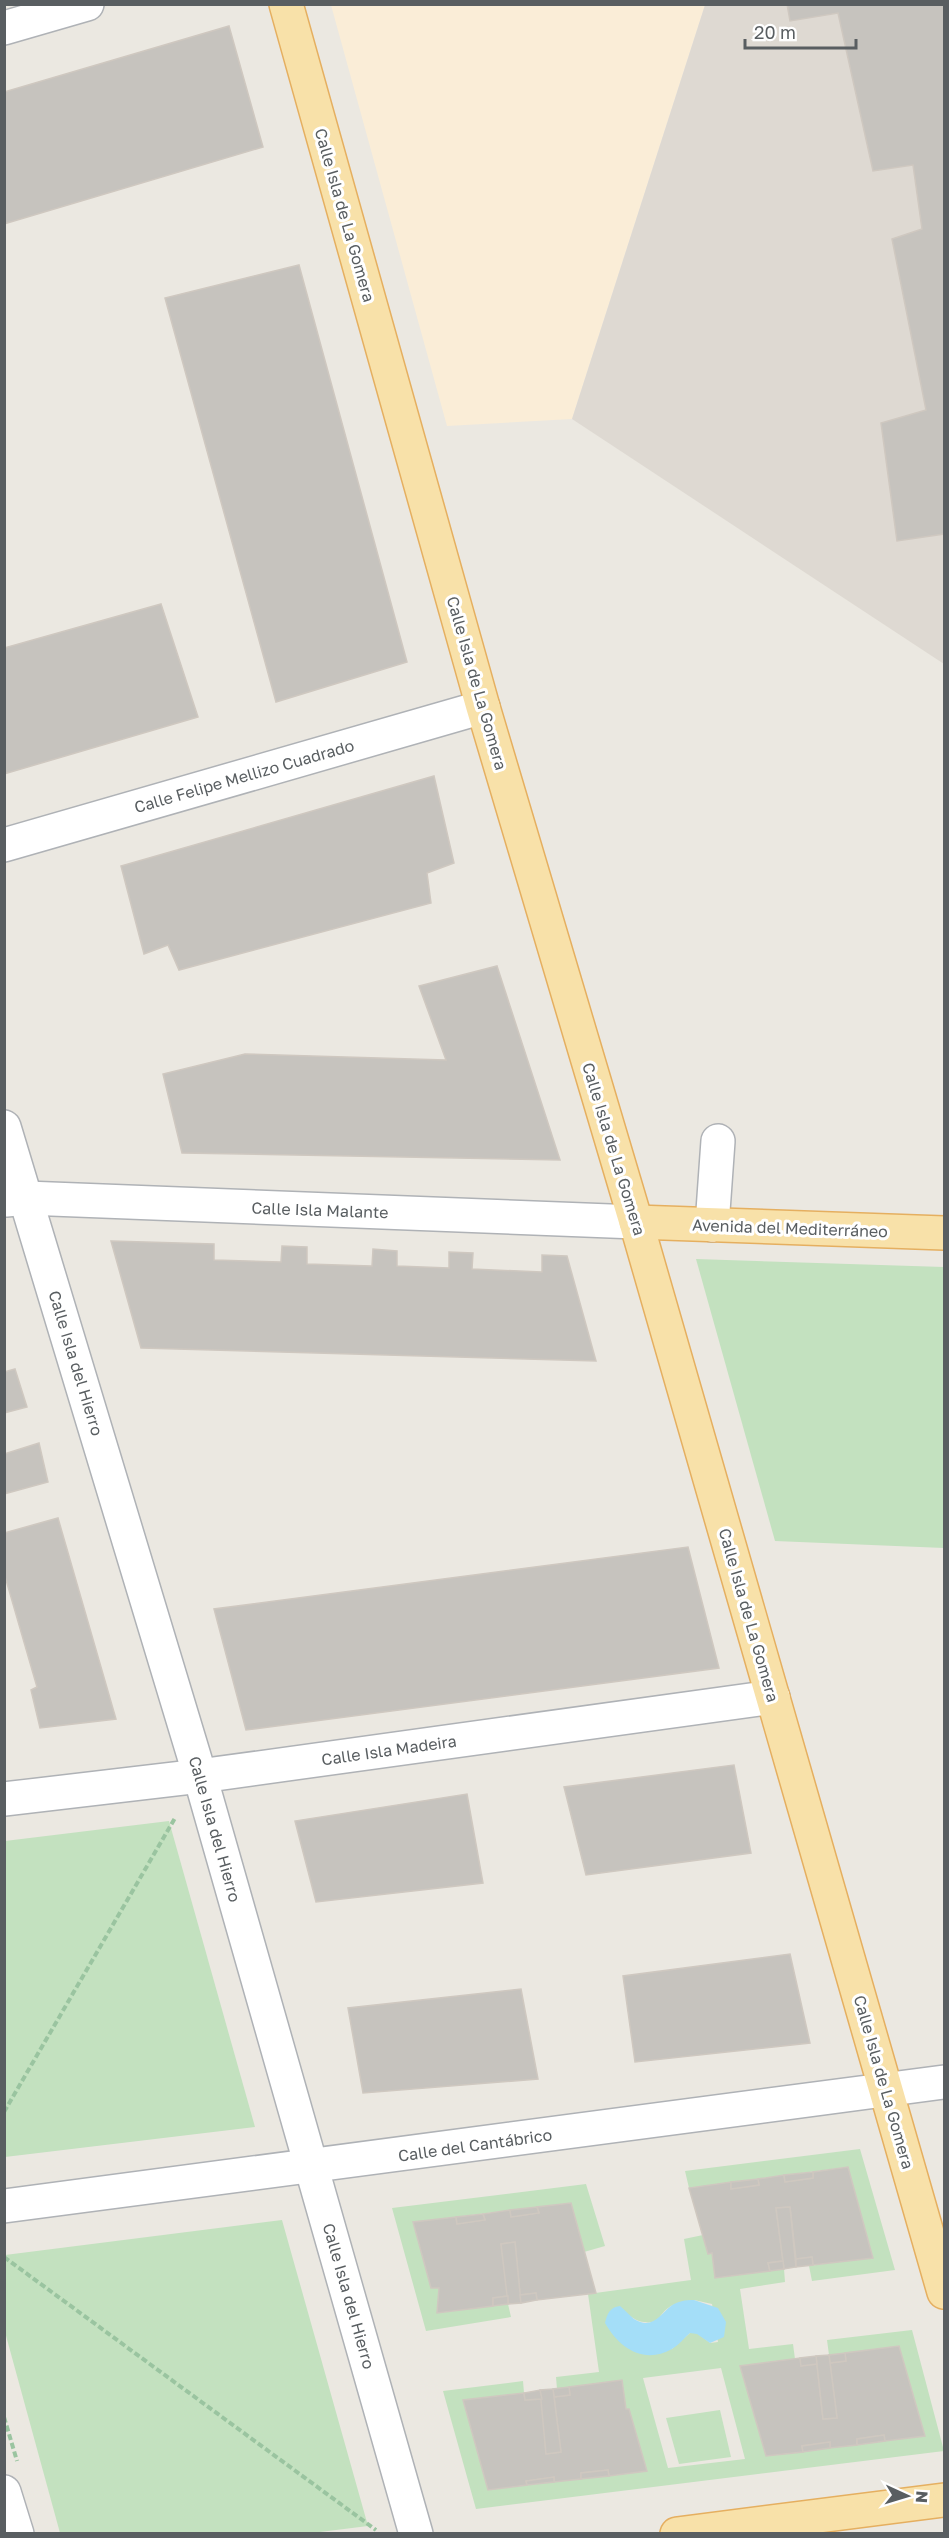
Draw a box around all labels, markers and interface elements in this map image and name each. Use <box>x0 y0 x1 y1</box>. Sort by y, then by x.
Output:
scale bar <box>745 12 856 50</box>
text: 20 m <box>754 21 796 43</box>
street label: Calle Isla de La Gomera <box>311 126 379 304</box>
street label: Calle Isla de La Gomera <box>443 594 511 772</box>
street label: Calle Felipe Mellizo Cuadrado <box>132 735 356 817</box>
street label: Calle Isla de La Gomera <box>578 1060 650 1238</box>
street label: Calle Isla Malante <box>251 1198 389 1222</box>
street label: Avenida del Mediterráneo <box>692 1215 888 1241</box>
street label: Calle Isla del Hierro <box>44 1288 108 1438</box>
street label: Calle Isla de La Gomera <box>715 1526 783 1704</box>
street label: Calle Isla Madeira <box>320 1731 458 1769</box>
street label: Calle Isla del Hierro <box>185 1754 245 1904</box>
street label: Calle Isla de La Gomera <box>850 1993 918 2171</box>
street label: Calle del Cantábrico <box>397 2124 553 2166</box>
street label: Calle Isla del Hierro <box>319 2221 379 2371</box>
north arrow <box>877 2466 937 2526</box>
text: N <box>912 2490 932 2504</box>

